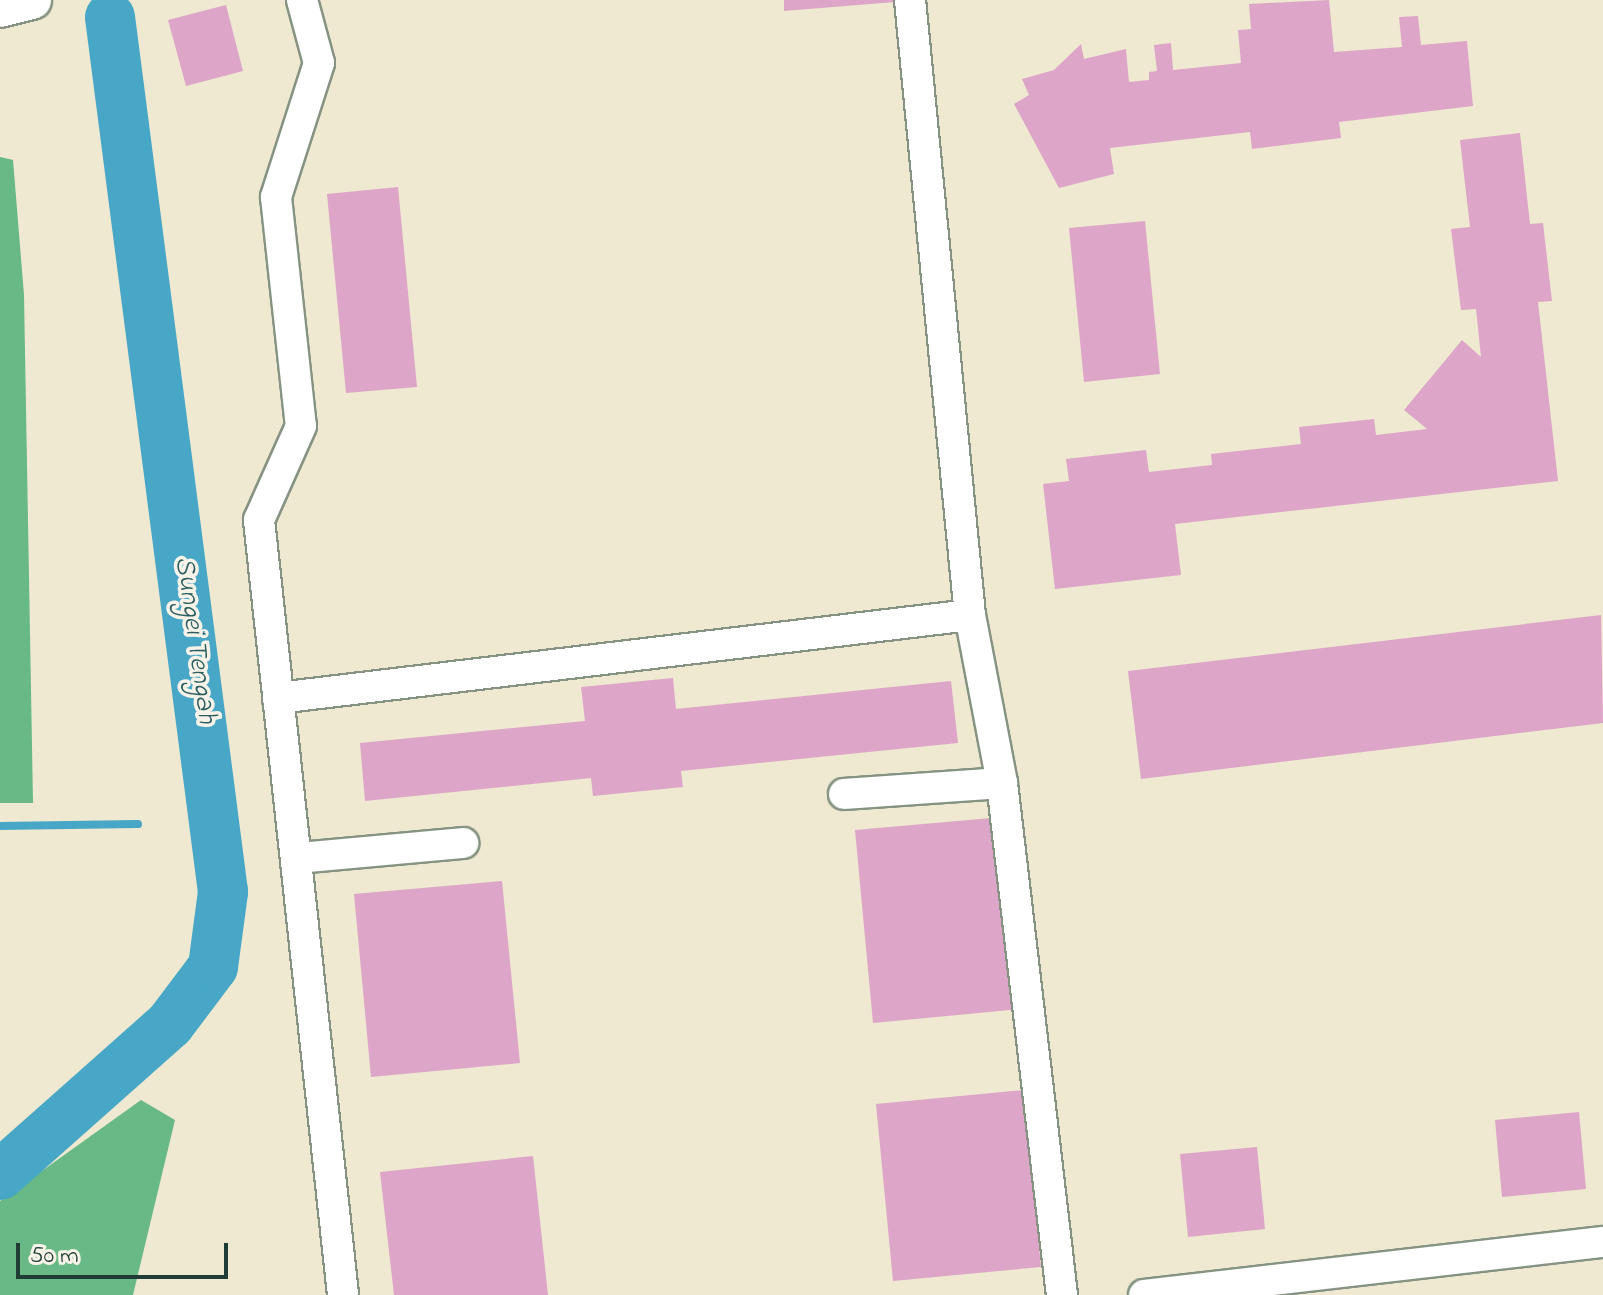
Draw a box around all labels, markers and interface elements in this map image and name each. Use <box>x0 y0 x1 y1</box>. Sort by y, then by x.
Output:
water label: Sungei Tengah <box>166 554 222 726</box>
scale bar <box>20 1227 232 1277</box>
text: 50 m <box>30 1239 79 1274</box>

